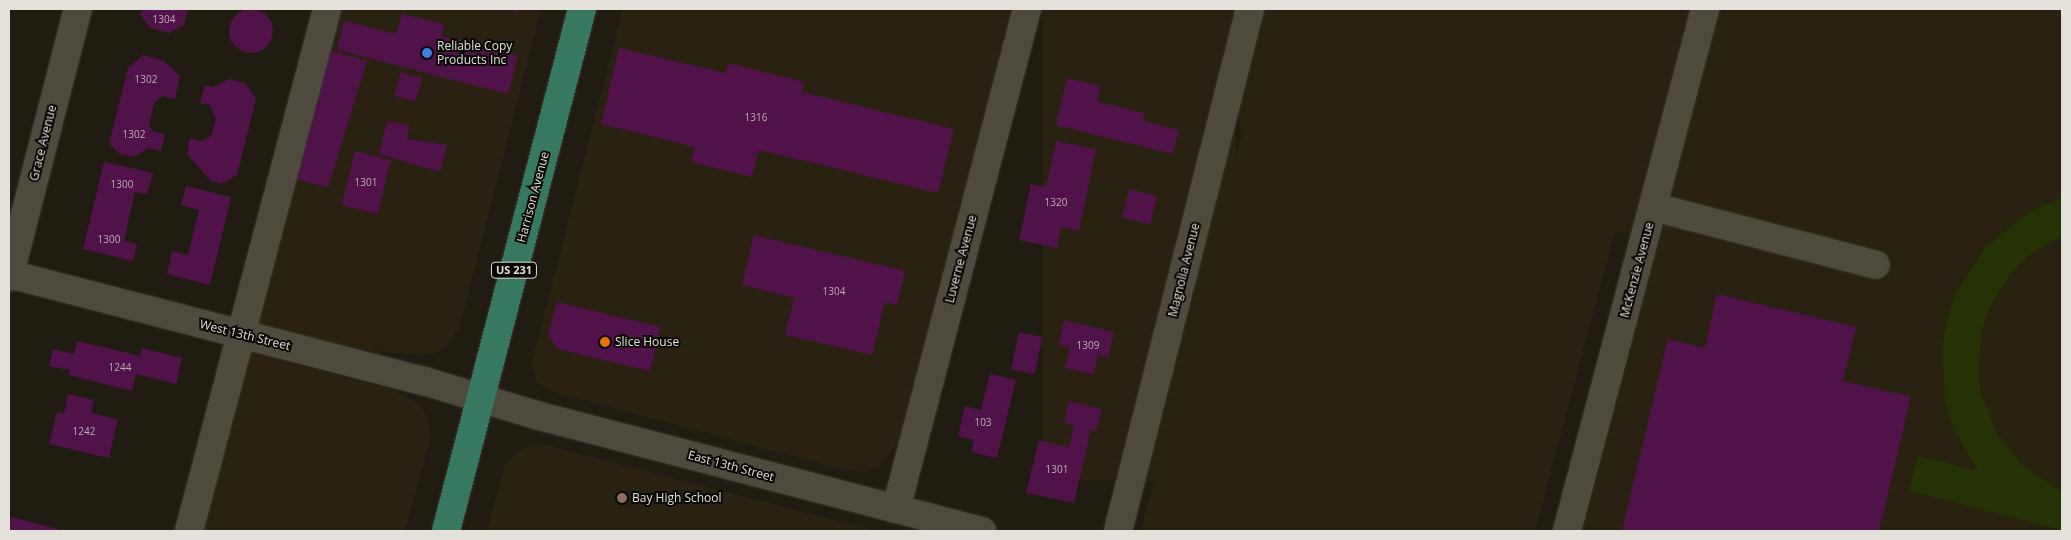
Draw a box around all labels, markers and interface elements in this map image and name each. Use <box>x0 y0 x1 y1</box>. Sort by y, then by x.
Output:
house number: 1304 <box>153 14 175 26</box>
place label: Reliable Copy Products Inc <box>437 39 512 67</box>
marker: Reliable Copy Products Inc <box>421 47 433 59</box>
house number: 1302 <box>135 74 157 86</box>
street label: Grace Avenue <box>27 104 59 182</box>
house number: 1316 <box>745 112 767 124</box>
house number: 1302 <box>123 129 145 141</box>
street label: Harrison Avenue <box>514 150 552 244</box>
house number: 1301 <box>355 177 377 189</box>
house number: 1300 <box>111 179 133 191</box>
house number: 1320 <box>1045 197 1067 209</box>
street label: Luverne Avenue <box>942 214 980 304</box>
street label: McKenzie Avenue <box>1617 221 1657 319</box>
street label: Magnolia Avenue <box>1165 222 1203 318</box>
house number: 1300 <box>98 234 120 246</box>
road number: US 231 <box>490 262 538 278</box>
house number: 1304 <box>823 286 845 298</box>
street label: West 13th Street <box>198 317 292 353</box>
place label: Slice House <box>615 335 679 349</box>
marker: Slice House <box>599 336 611 348</box>
house number: 1309 <box>1077 340 1099 352</box>
house number: 1244 <box>109 362 131 374</box>
house number: 103 <box>974 417 992 429</box>
house number: 1242 <box>73 426 95 438</box>
street label: East 13th Street <box>686 448 776 484</box>
house number: 1301 <box>1046 464 1068 476</box>
place label: Bay High School <box>632 491 722 505</box>
marker: Bay High School <box>616 492 628 504</box>

